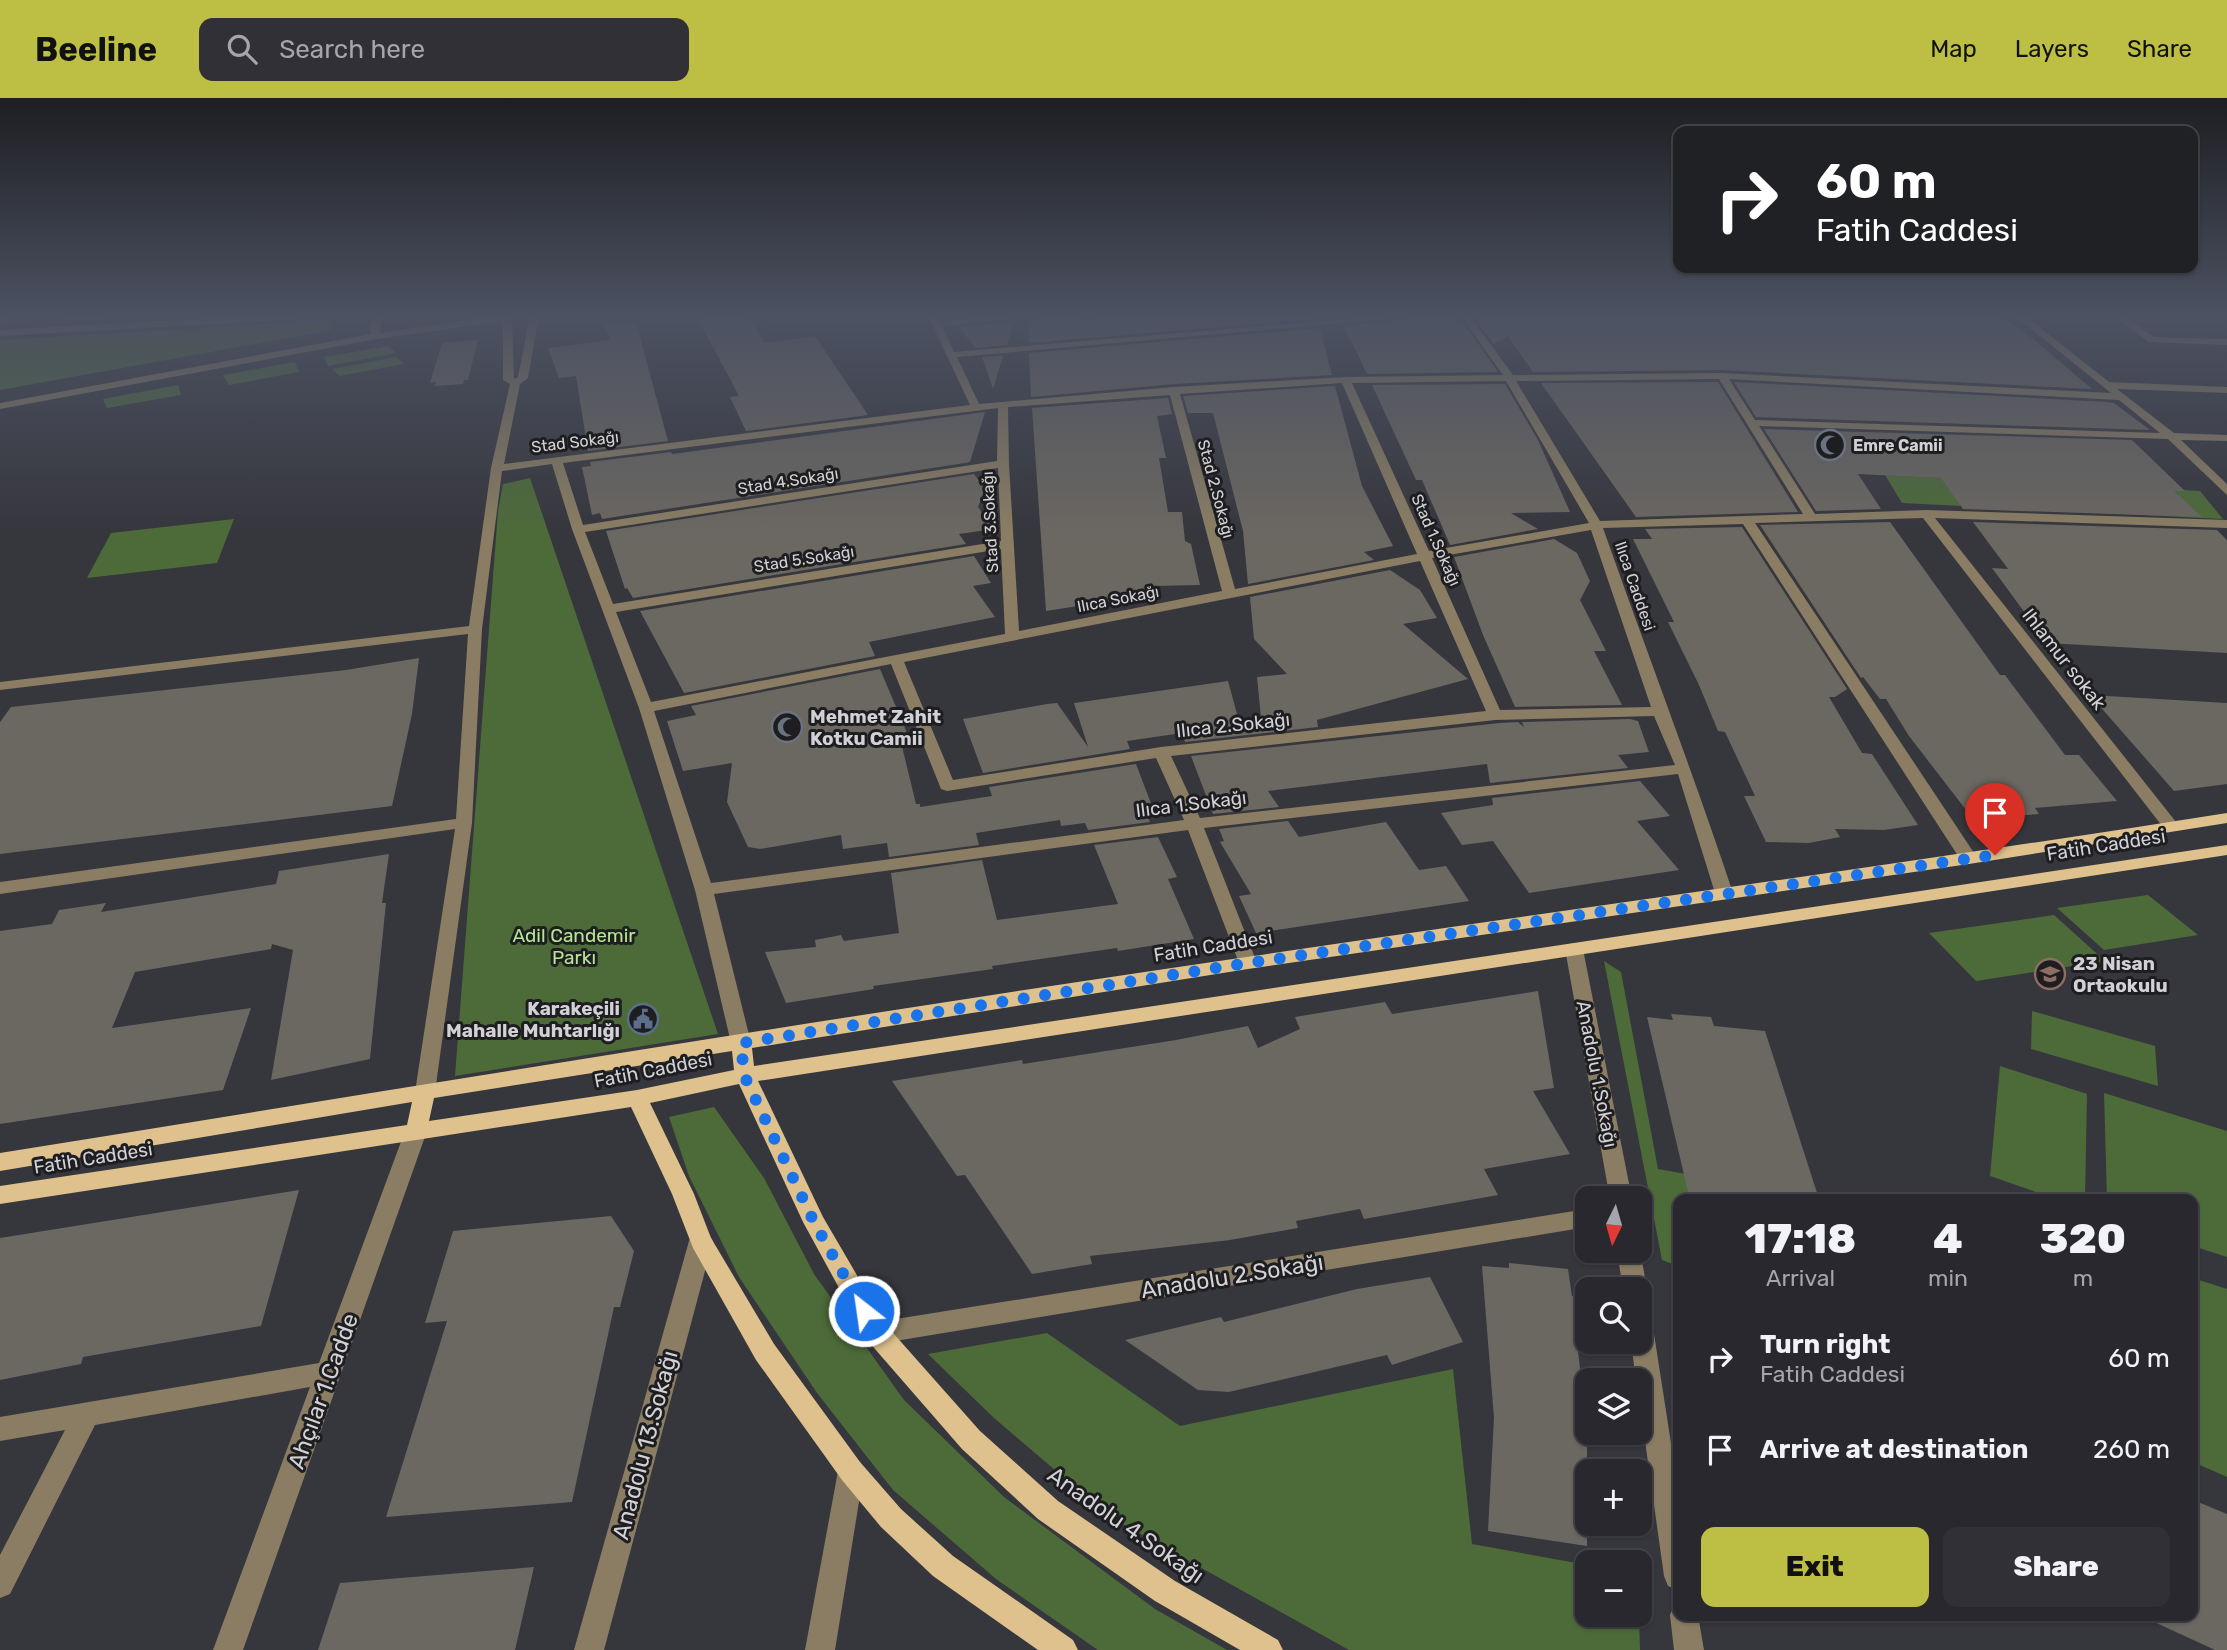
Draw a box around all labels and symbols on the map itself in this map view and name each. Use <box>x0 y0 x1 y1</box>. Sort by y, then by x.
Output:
street label: Stad Sokağı <box>530 427 620 457</box>
mosque icon: Emre Camii <box>1813 428 1847 462</box>
place label: Emre Camii <box>1853 436 1942 455</box>
street label: Stad 2.Sokağı <box>1194 438 1238 540</box>
street label: Stad 4.Sokağı <box>736 464 840 498</box>
street label: Stad 3.Sokağı <box>978 471 1002 573</box>
street label: Stad 1.Sokağı <box>1407 491 1465 589</box>
street label: Ilıca Caddesi <box>1611 539 1659 633</box>
street label: Stad 5.Sokağı <box>753 542 855 576</box>
street label: Ilıca Sokağı <box>1075 582 1161 616</box>
street label: Ihlamur sokak <box>2017 604 2111 714</box>
place label: Mehmet Zahit Kotku Camii <box>810 705 941 750</box>
street label: Ilıca 2.Sokağı <box>1175 708 1291 742</box>
mosque icon: Mehmet Zahit Kotku Camii <box>770 710 804 744</box>
pin <box>1965 783 2025 855</box>
street label: Ilıca 1.Sokağı <box>1134 786 1248 822</box>
street label: Fatih Caddesi <box>2045 824 2167 866</box>
park label: Adil Candemir Parkı <box>512 924 636 969</box>
street label: Fatih Caddesi <box>1152 925 1274 967</box>
place label: 23 Nisan Ortaokulu <box>2073 952 2168 997</box>
school or university icon: 23 Nisan Ortaokulu <box>2033 957 2067 991</box>
place label: Karakeçili Mahalle Muhtarlığı <box>446 997 620 1042</box>
street label: Anadolu 1.Sokağı <box>1571 999 1623 1149</box>
public building icon: Karakeçili Mahalle Muhtarlığı <box>626 1002 660 1036</box>
street label: Fatih Caddesi <box>592 1047 714 1093</box>
street label: Fatih Caddesi <box>32 1137 154 1179</box>
north arrow <box>1575 1186 1652 1264</box>
street label: Anadolu 2.Sokağı <box>1139 1248 1325 1304</box>
position arrow <box>827 1274 901 1348</box>
street label: Ahçılar 1.Cadde <box>282 1309 364 1473</box>
street label: Anadolu 13.Sokağı <box>606 1347 684 1543</box>
street label: Anadolu 4.Sokağı <box>1042 1461 1210 1589</box>

